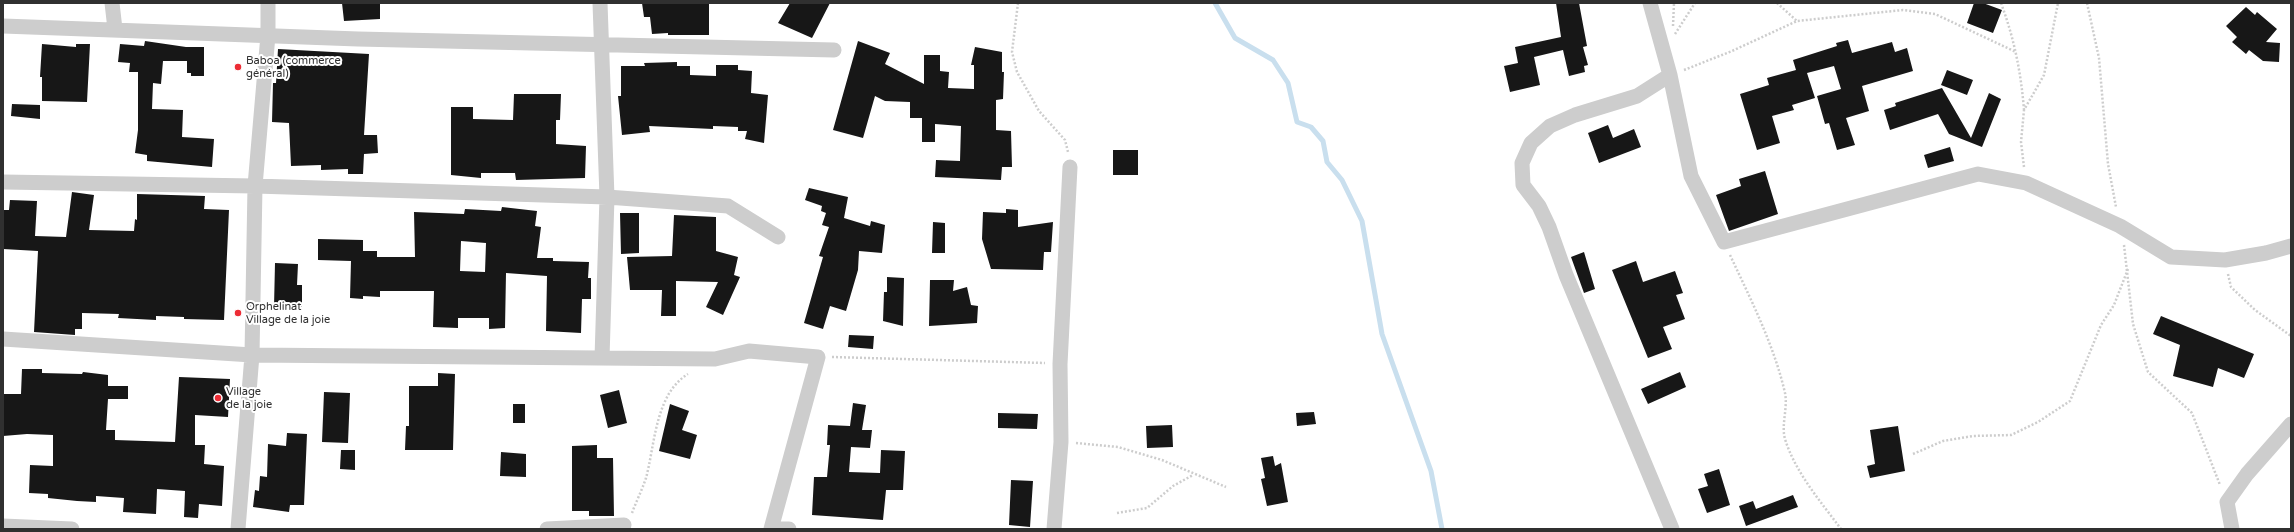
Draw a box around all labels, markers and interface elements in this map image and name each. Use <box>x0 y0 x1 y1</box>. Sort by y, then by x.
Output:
place label: Baboa (commerce général) <box>246 54 341 80</box>
marker: Baboa (commerce général) <box>233 62 243 72</box>
place label: Orphelinat Village de la joie <box>246 300 330 326</box>
marker: Orphelinat Village de la joie <box>233 308 243 318</box>
place label: Village de la joie <box>226 385 272 411</box>
marker: Village de la joie <box>213 393 223 403</box>

